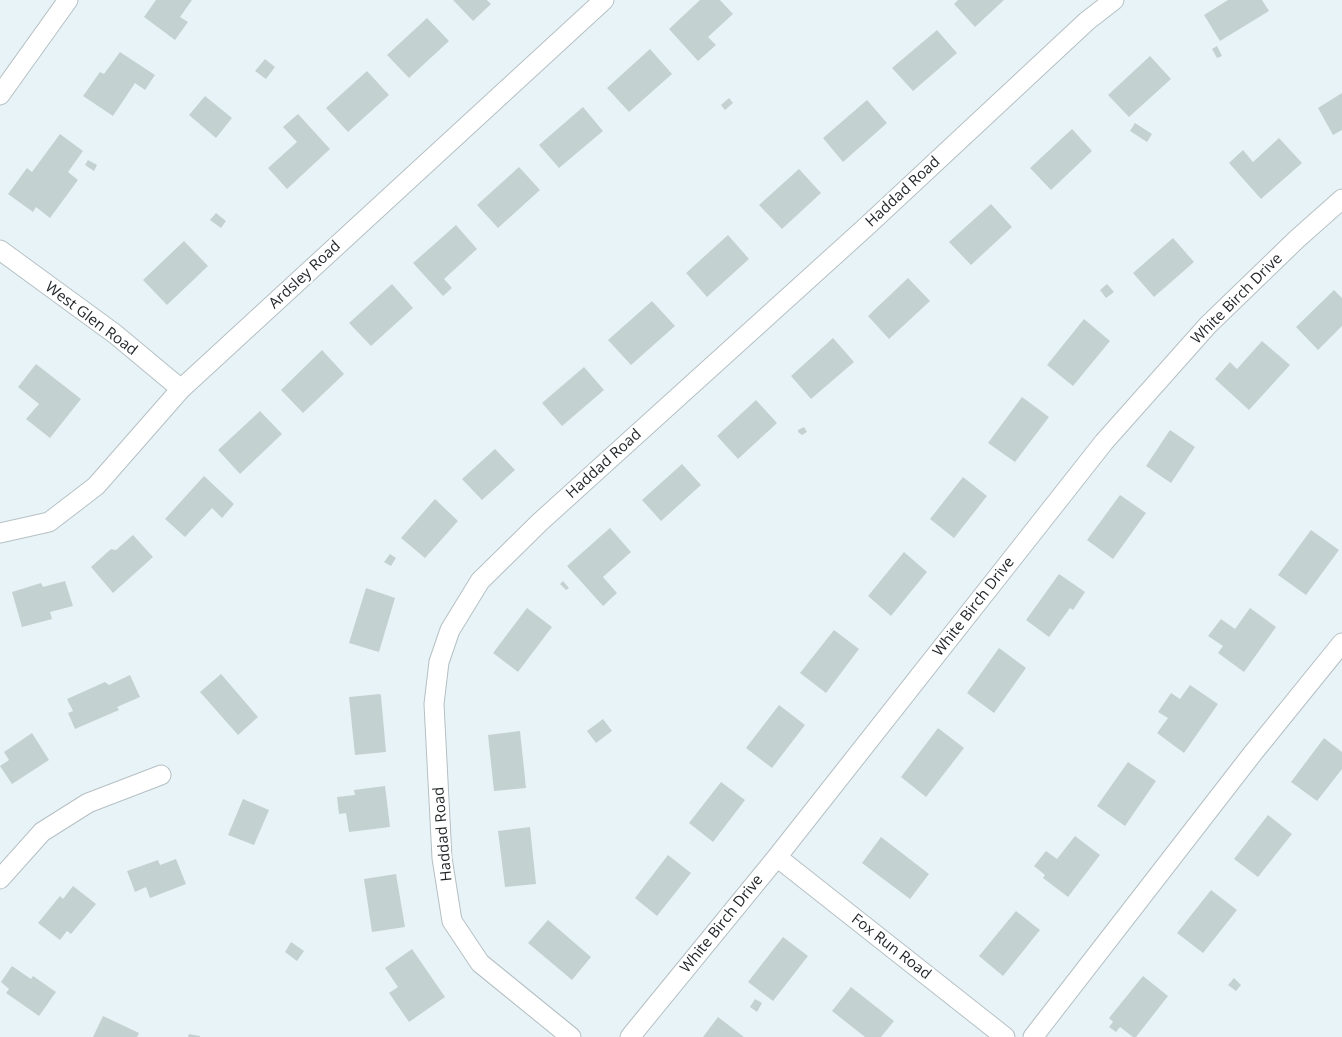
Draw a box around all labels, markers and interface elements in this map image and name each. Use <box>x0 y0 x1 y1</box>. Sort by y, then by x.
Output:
street label: Haddad Road <box>862 153 944 231</box>
street label: Ardsley Road <box>265 237 345 313</box>
street label: White Birch Drive <box>1188 250 1286 348</box>
street label: West Glen Road <box>41 279 141 359</box>
street label: Haddad Road <box>563 426 645 502</box>
street label: White Birch Drive <box>930 554 1018 660</box>
street label: Haddad Road <box>430 786 456 882</box>
street label: White Birch Drive <box>677 871 767 977</box>
street label: Fox Run Road <box>848 910 934 984</box>

